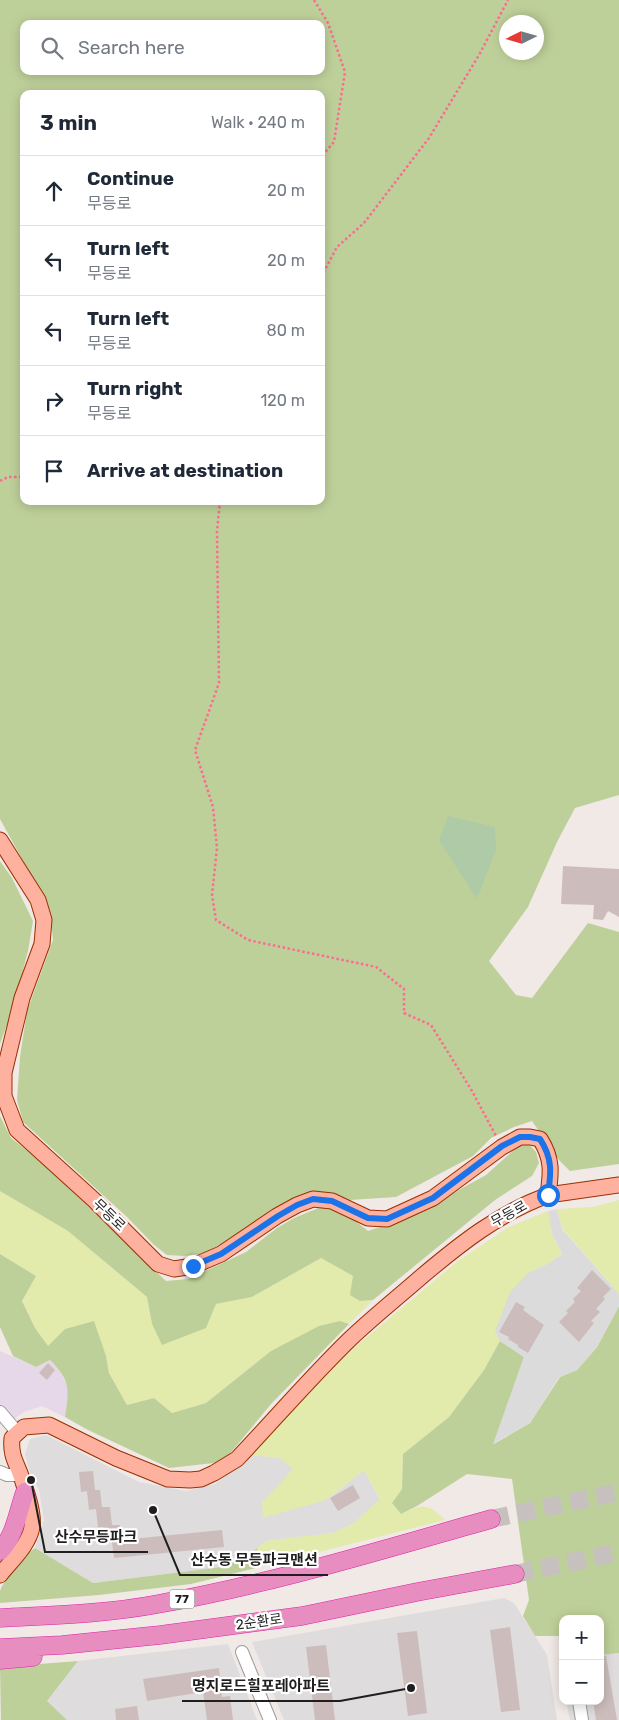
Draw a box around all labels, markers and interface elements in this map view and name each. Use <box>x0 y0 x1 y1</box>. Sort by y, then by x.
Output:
north arrow <box>499 15 544 60</box>
search box <box>20 20 325 75</box>
icon: search <box>38 34 66 62</box>
text: Search here <box>78 36 185 59</box>
text: 3 min <box>40 110 97 135</box>
text: Walk · 240 m <box>211 113 305 132</box>
text: Continue <box>87 167 174 190</box>
icon: ahead <box>40 177 68 205</box>
text: 20 m <box>267 181 305 200</box>
text: 무등로 <box>87 194 131 213</box>
text: Turn left <box>87 237 169 260</box>
icon: left <box>40 247 68 275</box>
text: 20 m <box>267 251 305 270</box>
text: 무등로 <box>87 264 131 283</box>
text: Turn left <box>87 307 169 330</box>
icon: left <box>40 317 68 345</box>
text: 80 m <box>267 321 305 340</box>
text: 무등로 <box>87 334 131 353</box>
text: Turn right <box>87 377 182 400</box>
icon: right <box>40 387 68 415</box>
text: 120 m <box>260 391 305 410</box>
text: 무등로 <box>87 404 131 423</box>
icon: arrive <box>40 457 68 485</box>
text: Arrive at destination <box>87 459 283 482</box>
route start <box>537 1184 560 1207</box>
street label: 무등로 <box>89 1195 129 1235</box>
street label: 무등로 <box>488 1197 530 1231</box>
route end <box>182 1255 205 1278</box>
callout: 산수무등파크 <box>45 1522 148 1552</box>
text: 산수무등파크 <box>55 1528 138 1546</box>
callout: 산수동 무등파크맨션 <box>180 1545 328 1575</box>
text: 산수동 무등파크맨션 <box>190 1551 318 1569</box>
road number: 77 <box>170 1590 194 1608</box>
street label: 2순환로 <box>235 1610 284 1634</box>
map controls <box>559 1615 604 1705</box>
button: + <box>559 1615 604 1660</box>
button: − <box>559 1660 604 1705</box>
callout: 명지로드힐포레아파트 <box>182 1671 340 1701</box>
text: 명지로드힐포레아파트 <box>192 1677 330 1695</box>

